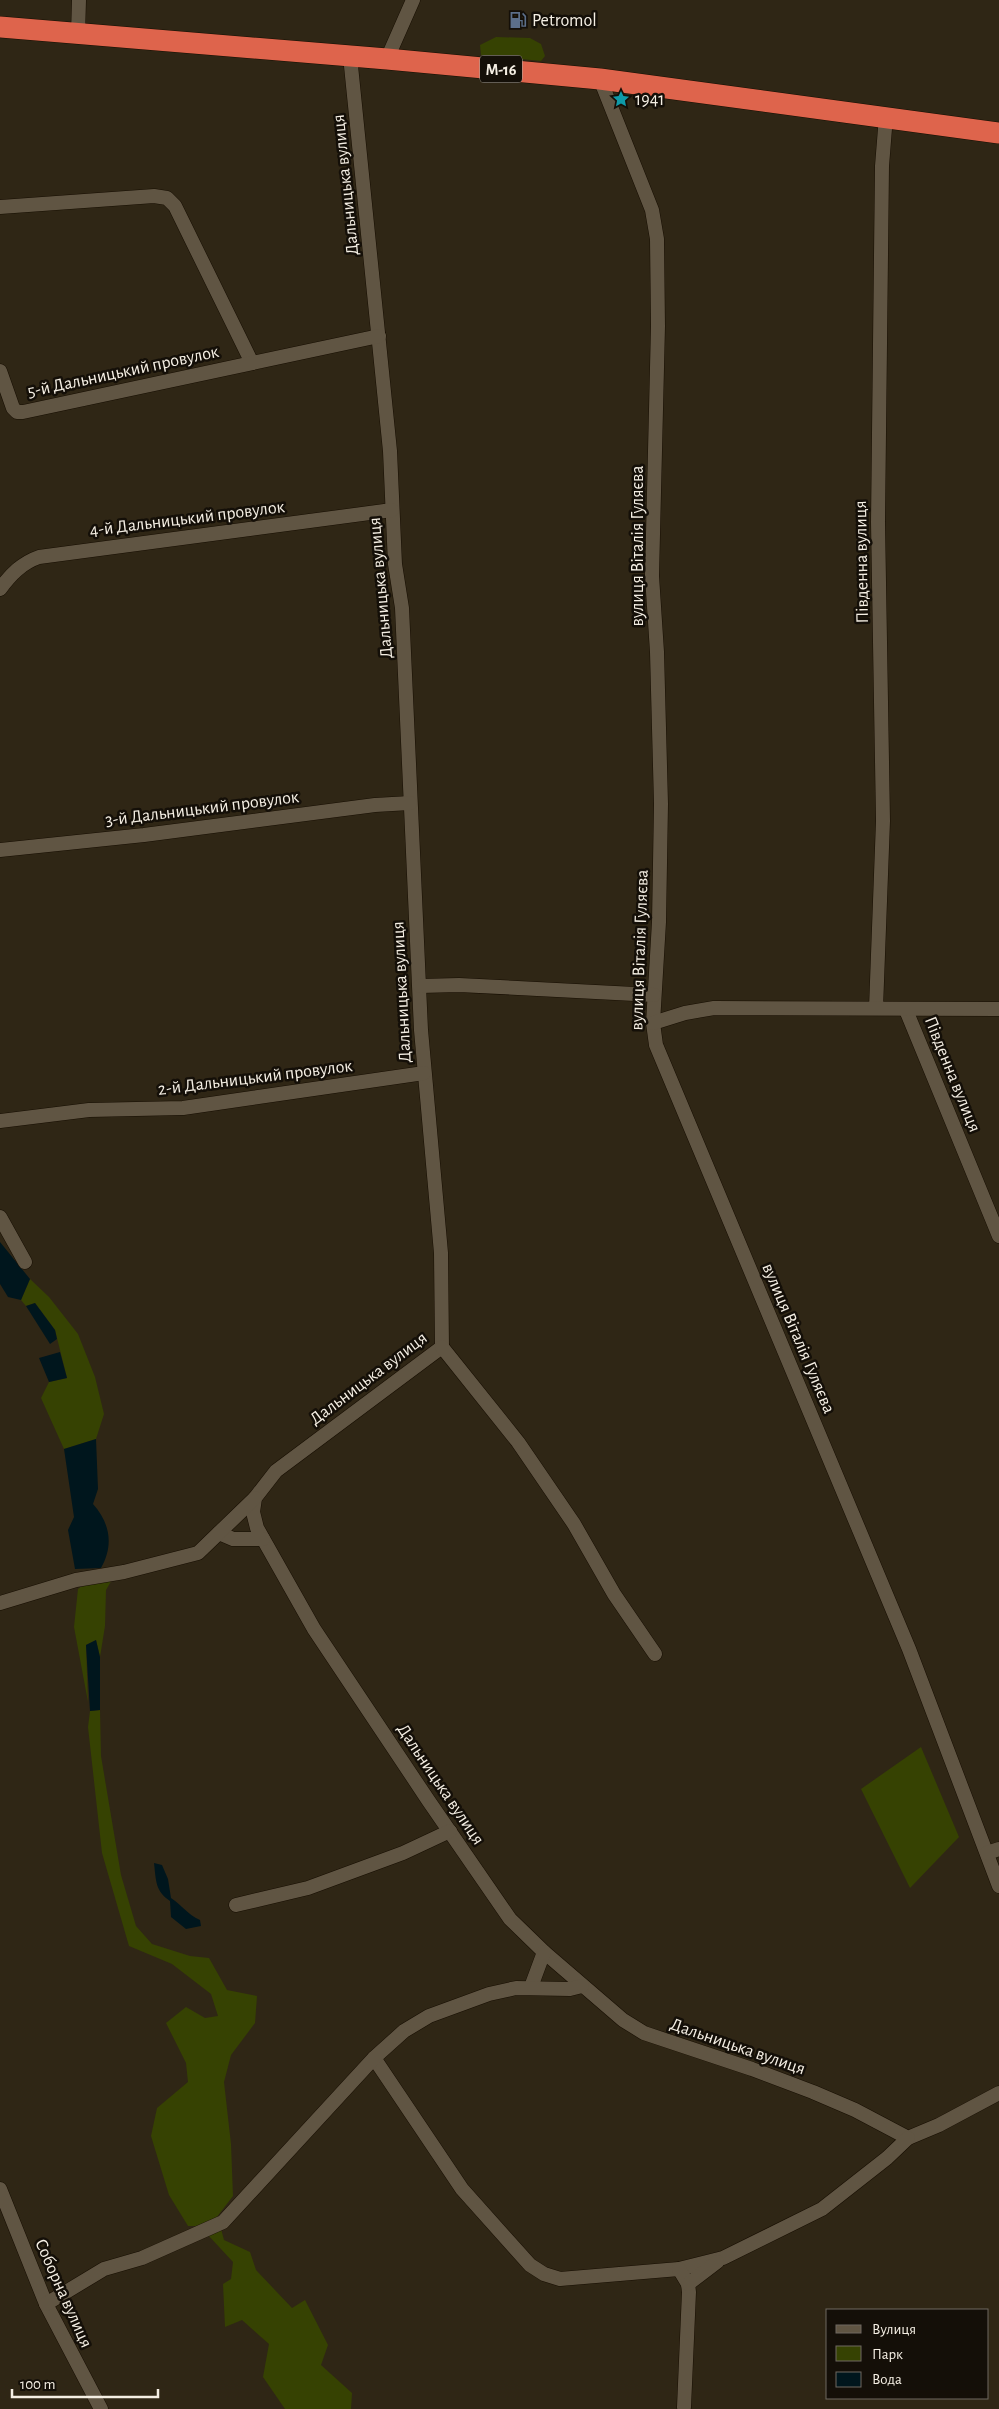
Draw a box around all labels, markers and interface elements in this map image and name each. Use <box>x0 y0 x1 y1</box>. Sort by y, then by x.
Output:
fuel station icon: Petromol <box>508 10 528 30</box>
place label: Petromol <box>532 12 597 30</box>
road number: М-16 <box>480 56 522 82</box>
place icon: 1941 <box>611 89 631 109</box>
place label: 1941 <box>635 91 665 109</box>
street label: Дальницька вулиця <box>330 113 362 256</box>
street label: 5-й Дальницький провулок <box>26 343 221 401</box>
street label: вулиця Віталія Гуляєва <box>629 465 647 627</box>
street label: 4-й Дальницький провулок <box>89 498 286 540</box>
street label: Південна вулиця <box>852 500 872 624</box>
street label: Дальницька вулиця <box>366 517 396 659</box>
street label: 3-й Дальницький провулок <box>104 788 301 830</box>
street label: вулиця Віталія Гуляєва <box>628 869 652 1031</box>
street label: Дальницька вулиця <box>389 921 415 1063</box>
street label: Південна вулиця <box>921 1014 983 1135</box>
street label: 2-й Дальницький провулок <box>157 1057 354 1099</box>
street label: вулиця Віталія Гуляєва <box>758 1261 838 1416</box>
street label: Дальницька вулиця <box>307 1329 431 1429</box>
street label: Дальницька вулиця <box>393 1721 487 1848</box>
street label: Дальницька вулиця <box>668 2015 808 2079</box>
street label: Соборна вулиця <box>31 2236 96 2351</box>
legend <box>826 2309 989 2399</box>
text: Вулиця <box>872 2322 916 2337</box>
text: Парк <box>872 2347 903 2362</box>
scale bar <box>12 2366 159 2398</box>
text: Вода <box>872 2372 902 2387</box>
text: 100 m <box>20 2377 55 2392</box>

